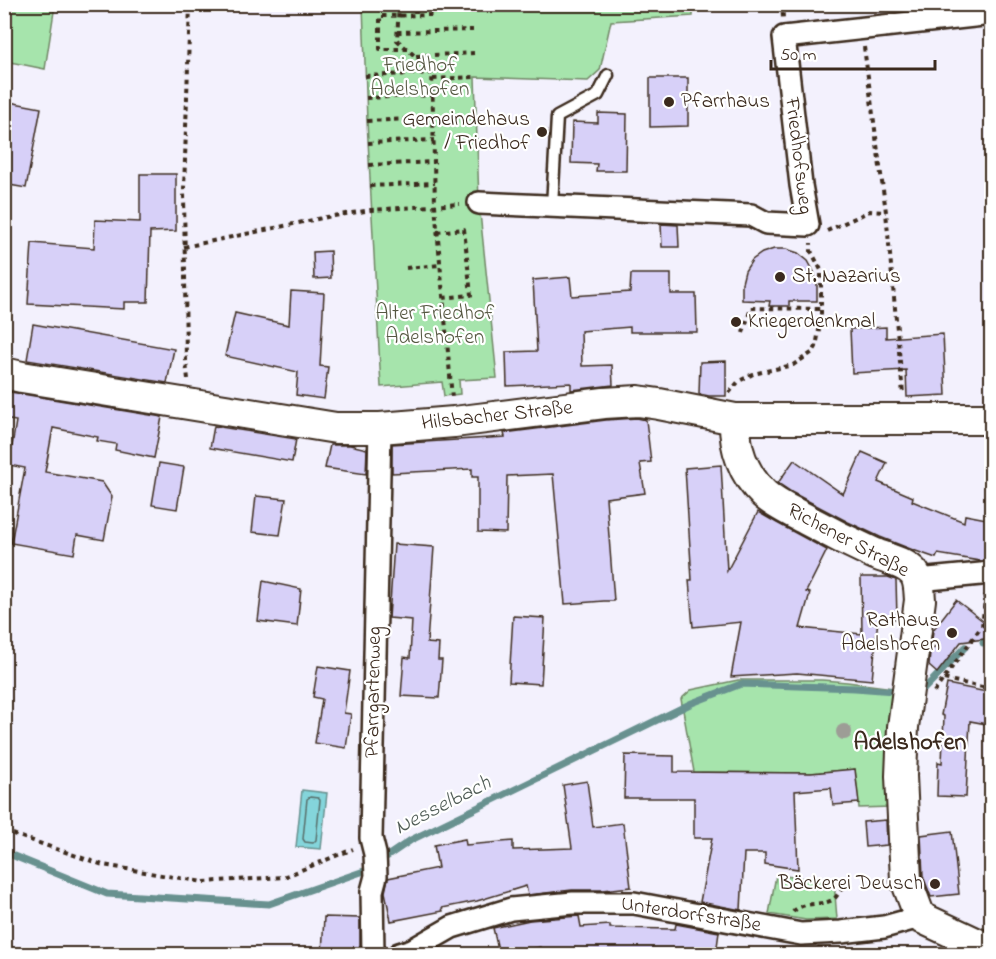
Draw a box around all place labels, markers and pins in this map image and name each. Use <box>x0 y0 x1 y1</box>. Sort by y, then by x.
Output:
place label: Pfarrhaus <box>681 87 770 117</box>
marker: Pfarrhaus <box>662 95 676 109</box>
place label: Gemeindehaus / Friedhof <box>402 105 530 159</box>
marker: Gemeindehaus / Friedhof <box>535 125 549 139</box>
place label: St. Nazarius <box>792 262 901 292</box>
marker: St. Nazarius <box>773 270 787 284</box>
place label: Kriegerdenkmal <box>748 307 875 339</box>
marker: Kriegerdenkmal <box>729 315 743 329</box>
place label: Rathaus Adelshofen <box>841 606 940 660</box>
marker: Rathaus Adelshofen <box>945 626 959 640</box>
place label: Bäckerei Deusch <box>778 869 923 899</box>
marker: Bäckerei Deusch <box>928 877 942 891</box>

